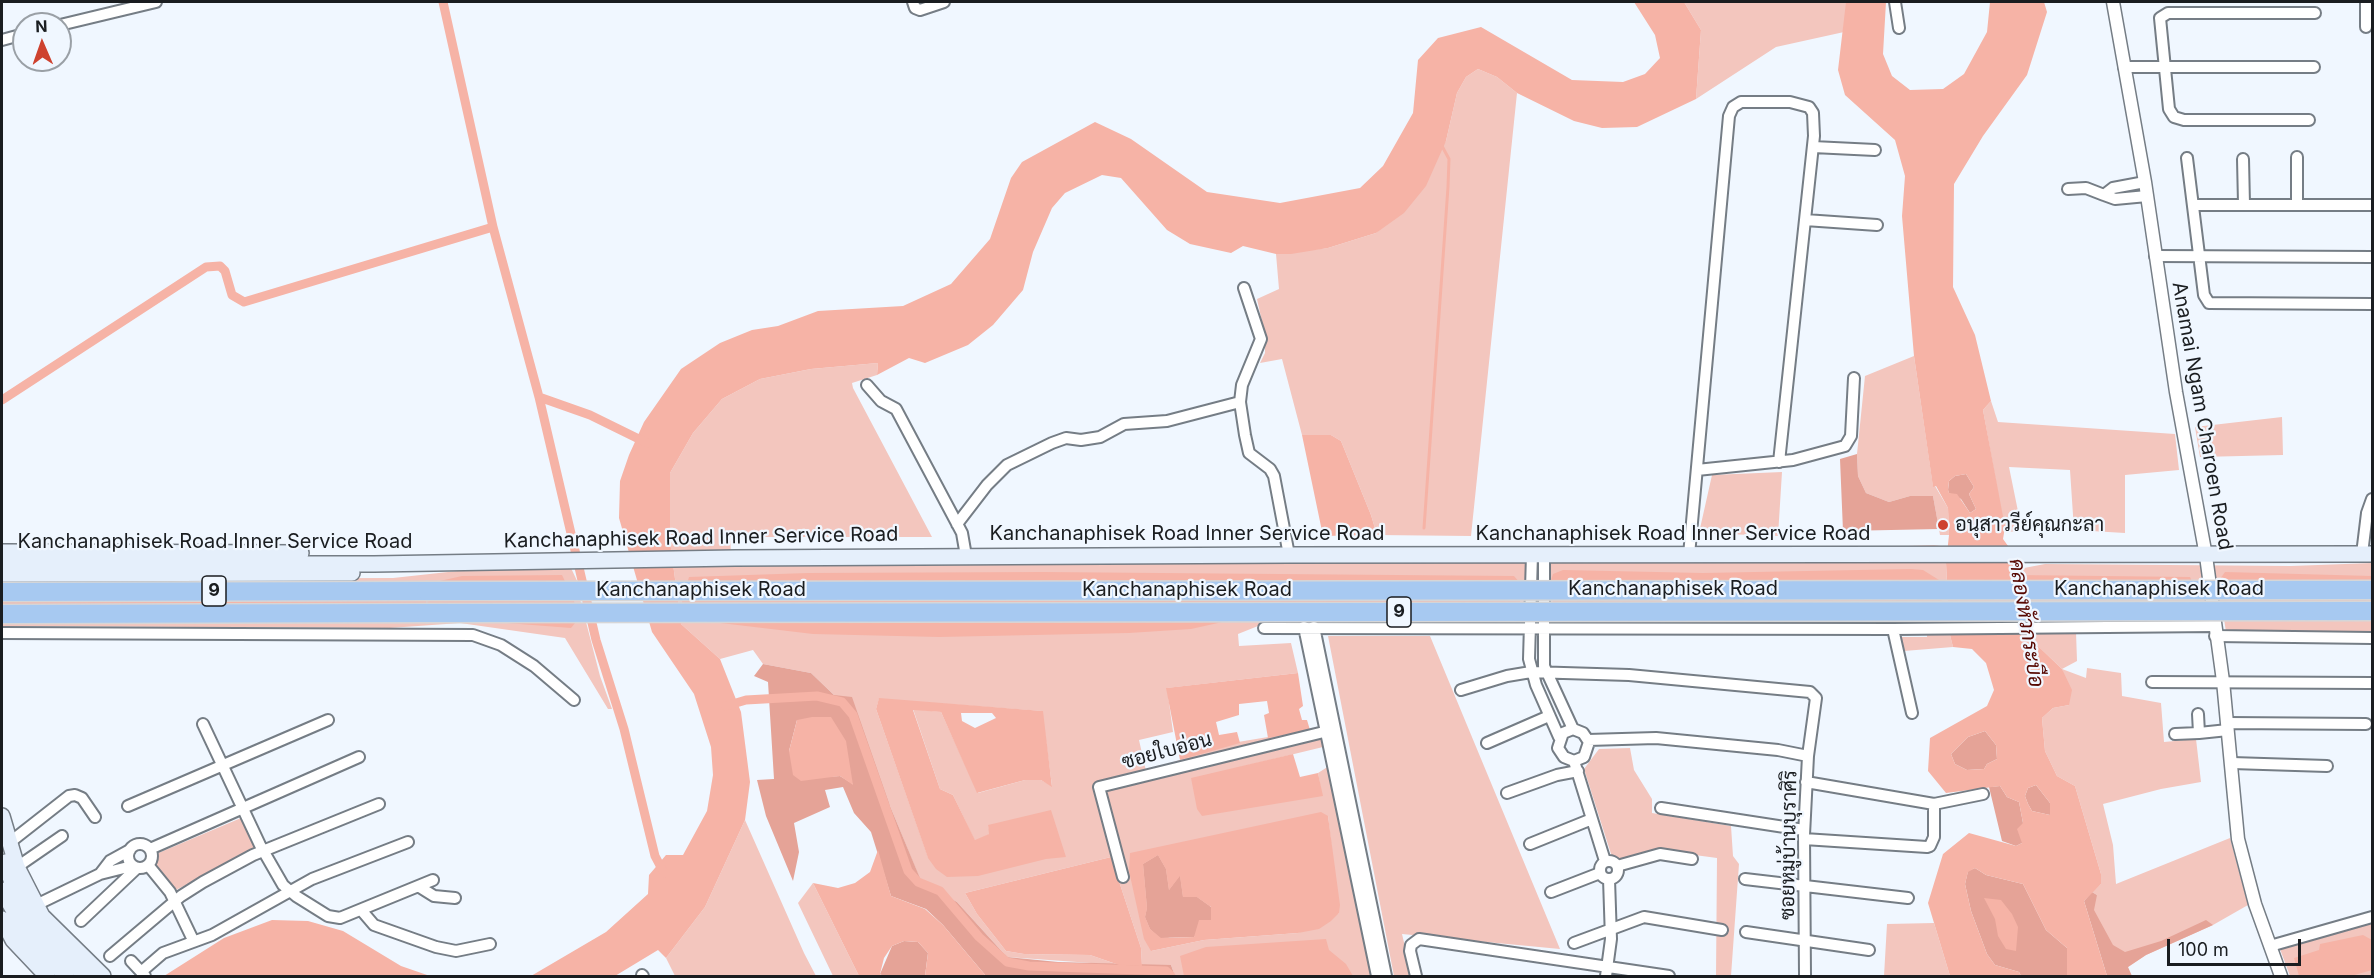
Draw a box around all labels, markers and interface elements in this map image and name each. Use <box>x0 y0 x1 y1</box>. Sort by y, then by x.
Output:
north arrow <box>12 12 72 72</box>
text: N <box>35 16 48 36</box>
street label: Anamai Ngam Charoen Road <box>2167 280 2237 552</box>
place label: อนุสาวรีย์คุณกะลา <box>1955 513 2104 537</box>
marker: อนุสาวรีย์คุณกะลา <box>1936 518 1950 532</box>
street label: Kanchanaphisek Road Inner Service Road <box>990 522 1384 546</box>
street label: Kanchanaphisek Road Inner Service Road <box>1476 522 1870 546</box>
street label: Kanchanaphisek Road Inner Service Road <box>503 523 899 553</box>
street label: Kanchanaphisek Road Inner Service Road <box>18 530 412 554</box>
water label: คลองหัวกระบือ <box>2003 557 2049 689</box>
road number: 9 <box>202 576 226 606</box>
street label: Kanchanaphisek Road <box>1568 577 1778 601</box>
street label: Kanchanaphisek Road <box>2054 577 2264 601</box>
street label: Kanchanaphisek Road <box>596 578 806 602</box>
street label: Kanchanaphisek Road <box>1082 578 1292 602</box>
road number: 9 <box>1387 597 1411 627</box>
street label: ซอยใบอ่อน <box>1119 727 1215 775</box>
street label: ซอยหมู่บ้านบุราศิริ <box>1776 770 1802 920</box>
scale bar <box>2170 927 2304 965</box>
text: 100 m <box>2178 939 2229 960</box>

